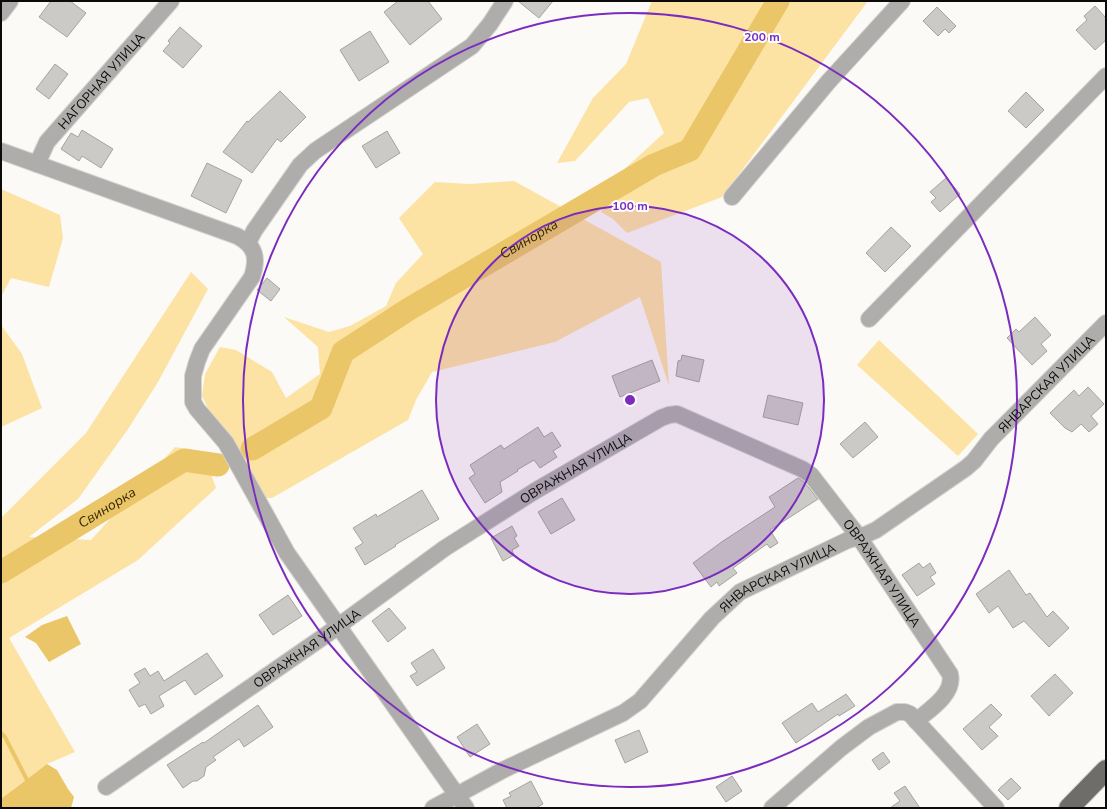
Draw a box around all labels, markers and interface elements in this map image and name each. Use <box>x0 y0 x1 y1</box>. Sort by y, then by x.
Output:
street label: НАГОРНАЯ УЛИЦА <box>54 29 150 133</box>
text: 200 m <box>744 29 780 45</box>
text: 100 m <box>612 198 648 214</box>
water label: Свинорка <box>496 215 562 264</box>
street label: ЯНВАРСКАЯ УЛИЦА <box>994 331 1100 437</box>
centre of rings <box>623 393 637 407</box>
street label: ОВРАЖНАЯ УЛИЦА <box>516 429 636 508</box>
water label: Свинорка <box>74 483 140 533</box>
street label: ОВРАЖНАЯ УЛИЦА <box>838 516 925 631</box>
street label: ЯНВАРСКАЯ УЛИЦА <box>716 539 839 617</box>
street label: ОВРАЖНАЯ УЛИЦА <box>250 605 365 693</box>

